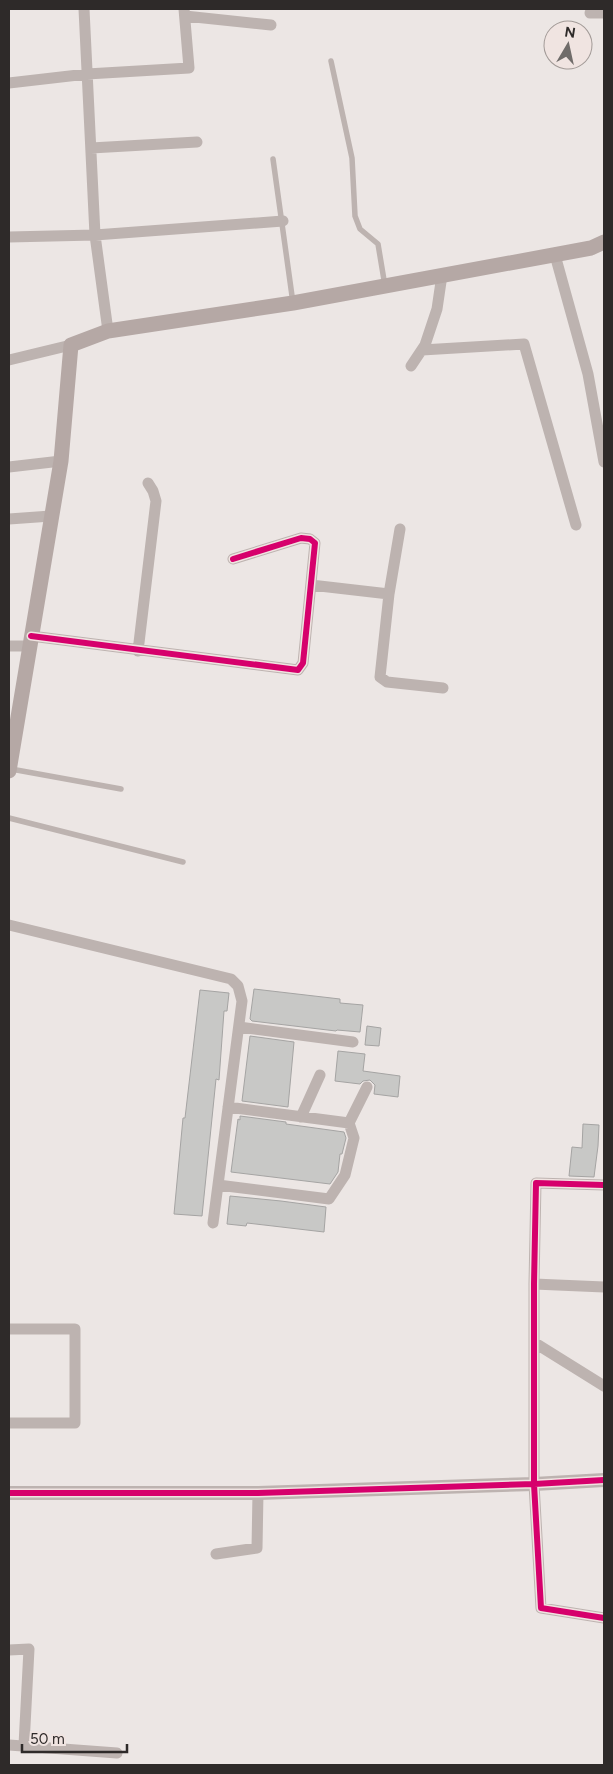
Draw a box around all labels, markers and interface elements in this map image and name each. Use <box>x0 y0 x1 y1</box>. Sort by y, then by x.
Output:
north arrow <box>543 20 593 70</box>
text: N <box>563 23 577 42</box>
scale bar <box>22 1722 128 1754</box>
text: 50 m <box>30 1730 65 1748</box>

